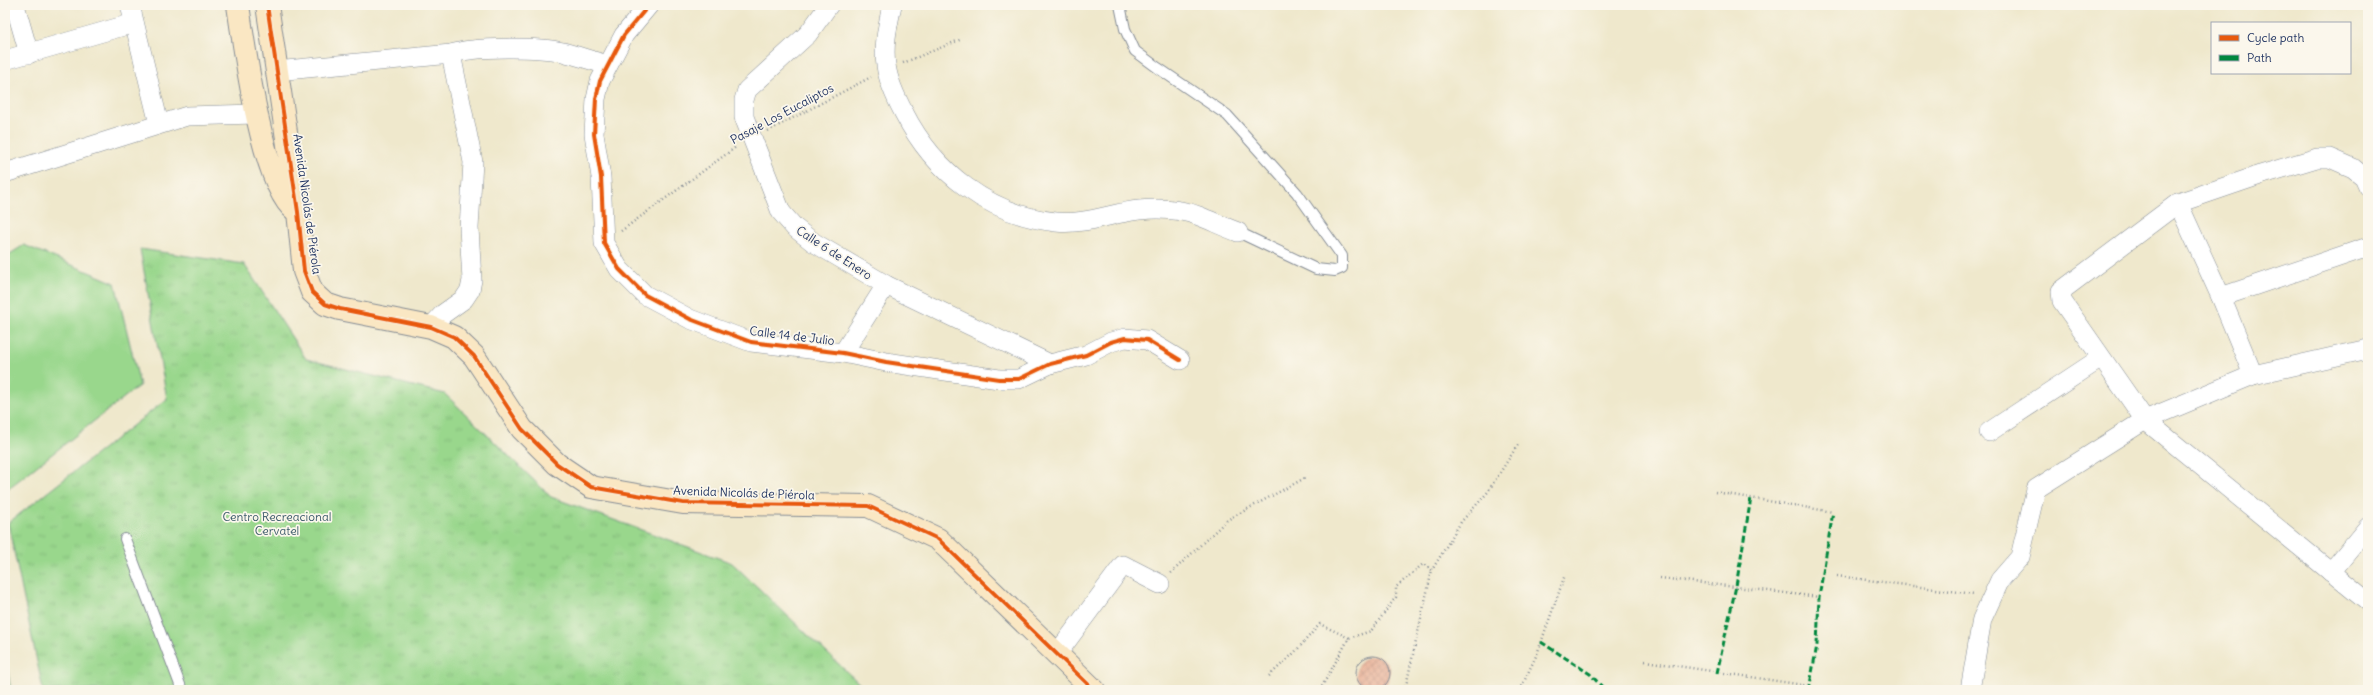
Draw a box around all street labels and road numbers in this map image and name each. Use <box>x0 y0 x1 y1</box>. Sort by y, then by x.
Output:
street label: Pasaje Los Eucaliptos <box>728 80 836 147</box>
street label: Avenida Nicolás de Piérola <box>290 133 325 275</box>
street label: Calle 6 de Enero <box>794 222 875 283</box>
street label: Calle 14 de Julio <box>749 323 836 348</box>
street label: Avenida Nicolás de Piérola <box>673 483 815 502</box>

